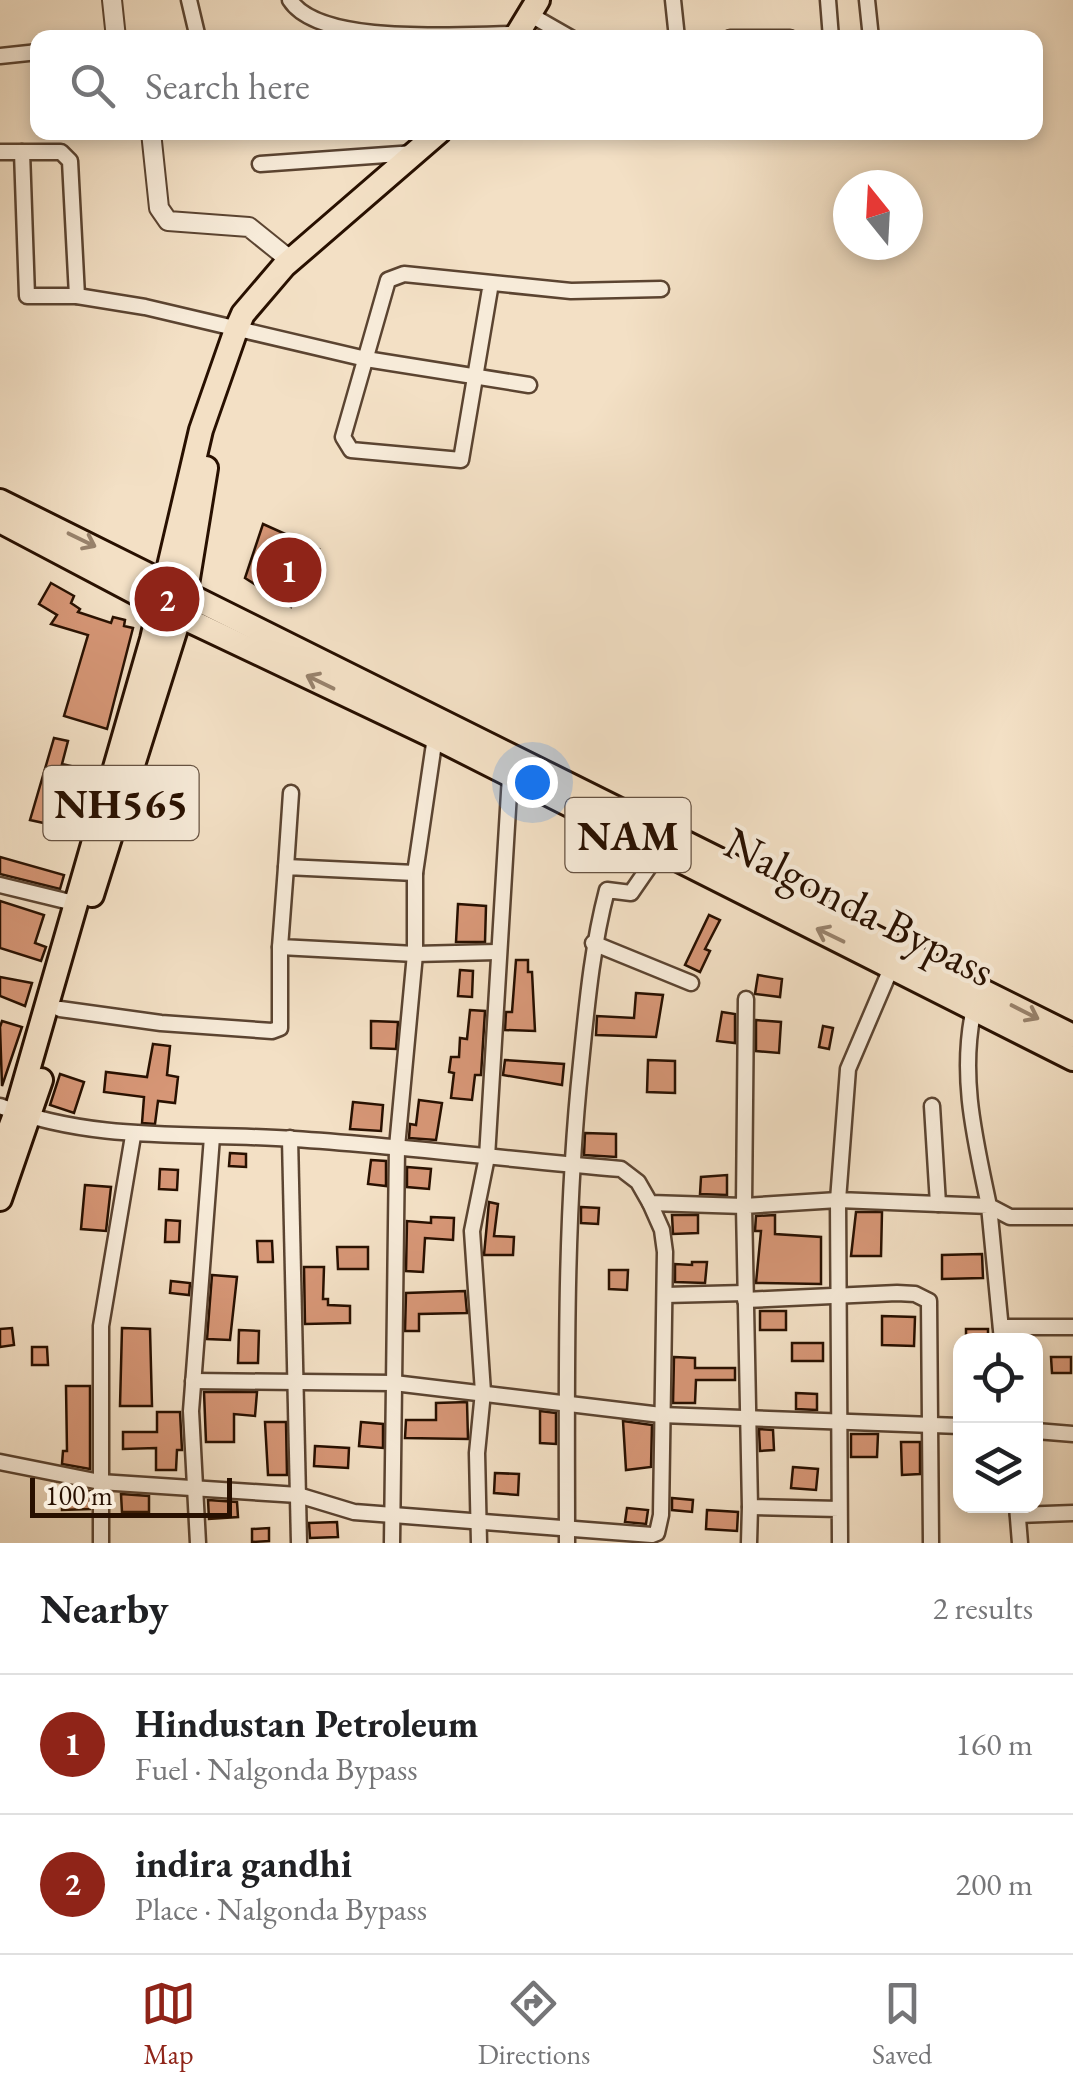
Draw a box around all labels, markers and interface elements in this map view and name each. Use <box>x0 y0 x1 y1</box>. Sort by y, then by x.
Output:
search box <box>30 30 1043 140</box>
icon: search <box>65 58 120 113</box>
text: Search here <box>145 61 310 110</box>
north arrow <box>833 170 923 260</box>
one-way arrow <box>66 532 96 551</box>
pin: 1 <box>256 532 322 608</box>
pin: 2 <box>134 562 200 636</box>
one-way arrow <box>305 671 335 690</box>
your location <box>507 757 558 808</box>
road number: NH565 <box>44 766 198 840</box>
road number: NAM <box>566 798 690 872</box>
street label: Nalgonda Bypass <box>715 813 1005 999</box>
one-way arrow <box>816 925 845 944</box>
one-way arrow <box>1009 1003 1039 1022</box>
map controls <box>953 1333 1043 1513</box>
button: locate <box>953 1333 1043 1423</box>
button: layers <box>953 1423 1043 1513</box>
scale bar <box>30 1473 232 1518</box>
text: 100 m <box>45 1477 113 1513</box>
text: Nearby <box>40 1581 169 1636</box>
text: 2 results <box>933 1587 1033 1629</box>
text: Hindustan Petroleum <box>135 1699 478 1748</box>
text: 1 <box>64 1723 81 1765</box>
text: 160 m <box>956 1723 1033 1765</box>
text: Fuel · Nalgonda Bypass <box>135 1748 418 1790</box>
text: indira gandhi <box>135 1839 352 1888</box>
text: 2 <box>64 1863 81 1905</box>
text: 200 m <box>956 1863 1033 1905</box>
text: Place · Nalgonda Bypass <box>135 1888 427 1930</box>
tab: Map <box>141 1976 196 2072</box>
tab: Directions <box>478 1976 590 2072</box>
tab: Saved <box>872 1976 932 2072</box>

